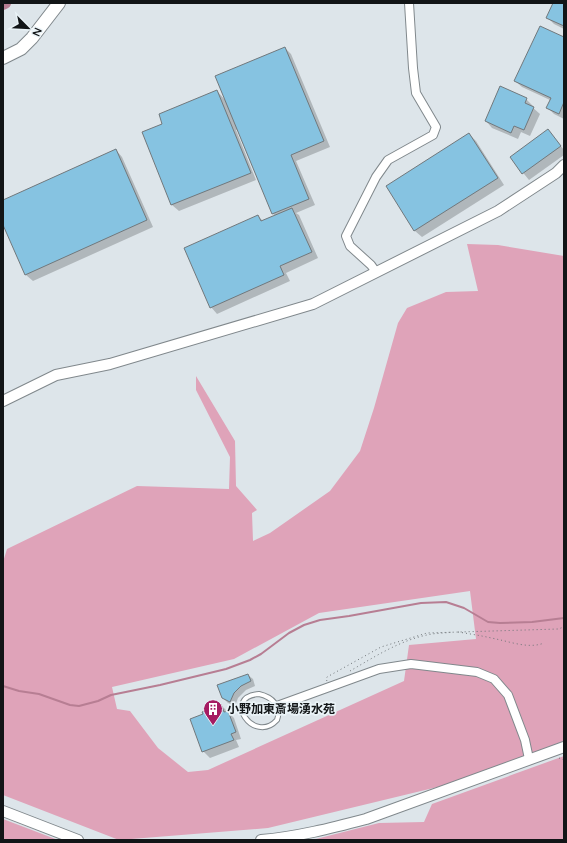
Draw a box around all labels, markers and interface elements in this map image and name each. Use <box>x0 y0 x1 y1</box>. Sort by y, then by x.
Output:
north arrow <box>8 8 48 48</box>
text: N <box>29 26 45 39</box>
building icon: 小野加東斎場湧水苑 <box>202 698 224 726</box>
place label: 小野加東斎場湧水苑 <box>227 701 335 716</box>

